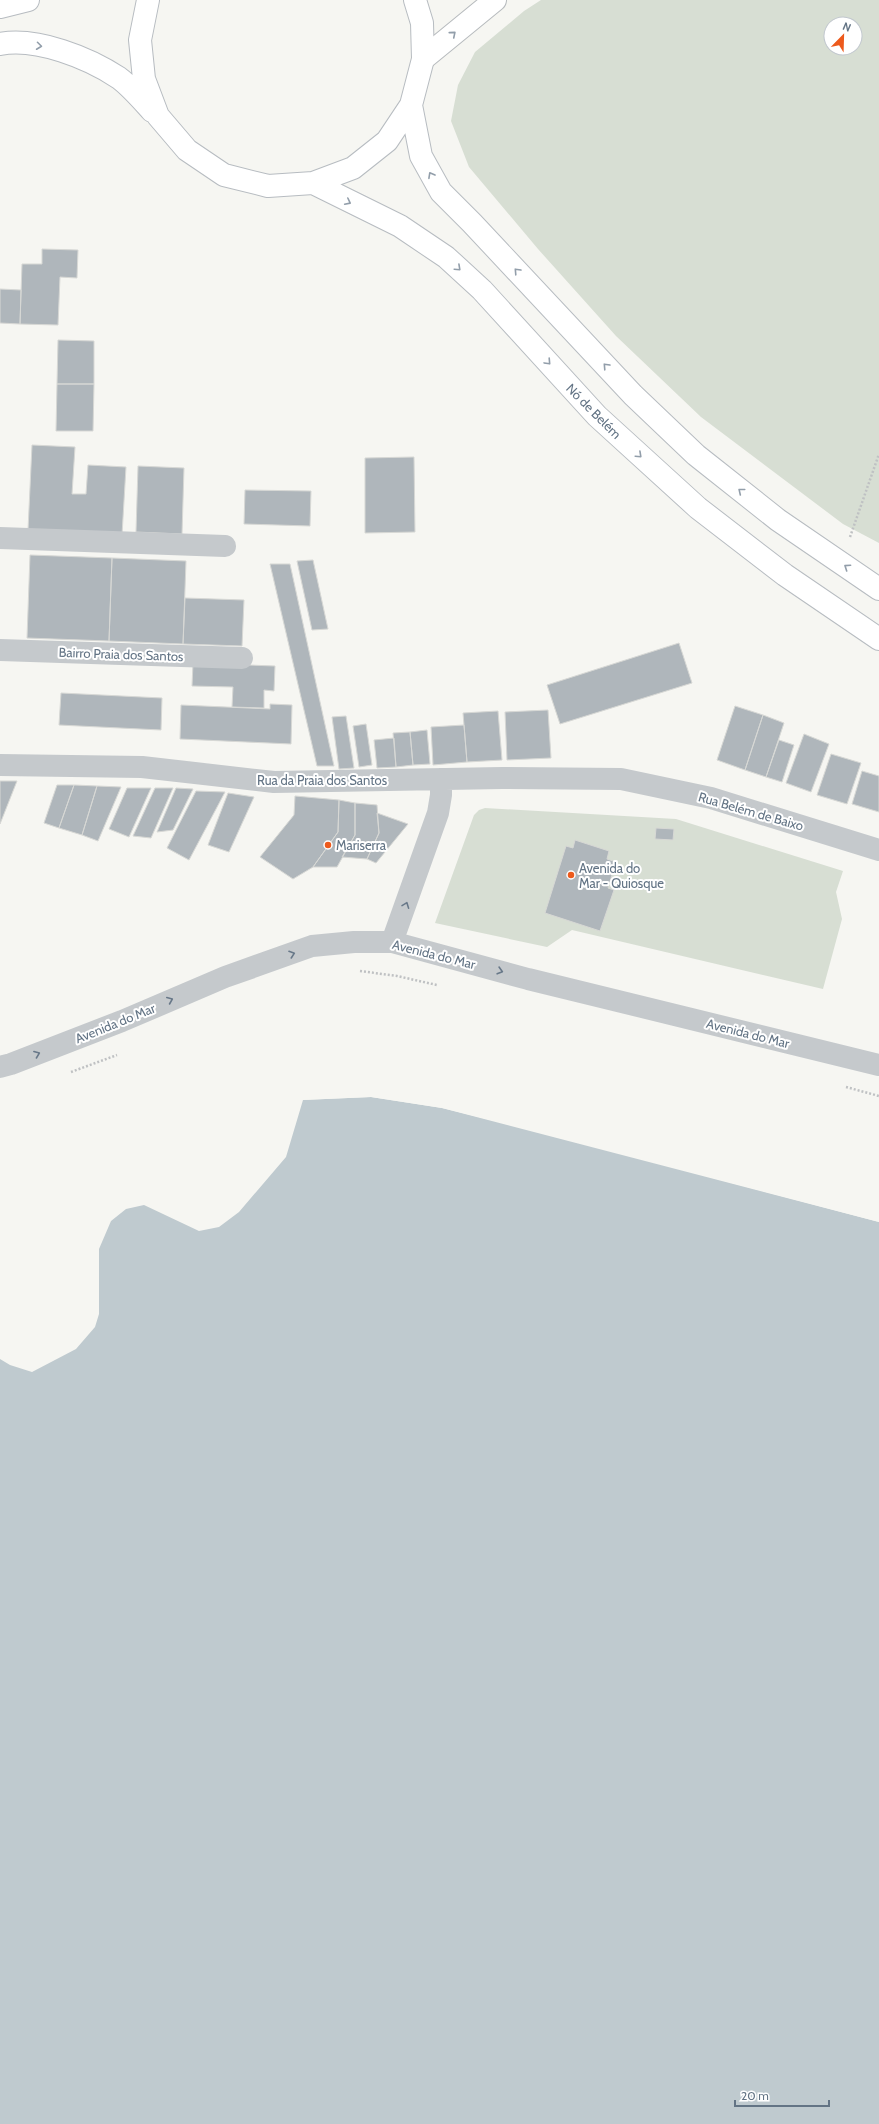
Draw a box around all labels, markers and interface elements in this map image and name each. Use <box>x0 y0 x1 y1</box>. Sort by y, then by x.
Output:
north arrow <box>823 16 863 56</box>
text: N <box>841 19 853 35</box>
one-way arrow <box>448 31 455 38</box>
one-way arrow <box>36 41 42 50</box>
one-way arrow <box>429 171 436 179</box>
one-way arrow <box>343 197 351 204</box>
one-way arrow <box>454 263 461 270</box>
one-way arrow <box>515 268 522 276</box>
one-way arrow <box>543 358 550 365</box>
one-way arrow <box>603 363 611 371</box>
street label: Nó de Belém <box>563 380 625 442</box>
one-way arrow <box>634 450 642 457</box>
one-way arrow <box>739 488 746 495</box>
one-way arrow <box>844 565 851 572</box>
street label: Bairro Praia dos Santos <box>58 644 184 664</box>
street label: Rua da Praia dos Santos <box>257 772 388 788</box>
street label: Rua Belém de Baixo <box>697 788 805 834</box>
place label: Mariserra <box>336 837 387 853</box>
marker: Mariserra <box>323 840 333 850</box>
place label: Avenida do Mar - Quiosque <box>579 860 664 891</box>
marker: Avenida do Mar - Quiosque <box>566 870 576 880</box>
one-way arrow <box>401 902 409 909</box>
street label: Avenida do Mar <box>391 936 478 972</box>
one-way arrow <box>288 950 295 958</box>
one-way arrow <box>496 966 503 975</box>
one-way arrow <box>167 997 174 1005</box>
street label: Avenida do Mar <box>73 999 158 1046</box>
street label: Avenida do Mar <box>705 1015 792 1051</box>
one-way arrow <box>33 1051 40 1059</box>
scale bar <box>735 2082 829 2108</box>
text: 20 m <box>741 2088 769 2103</box>

